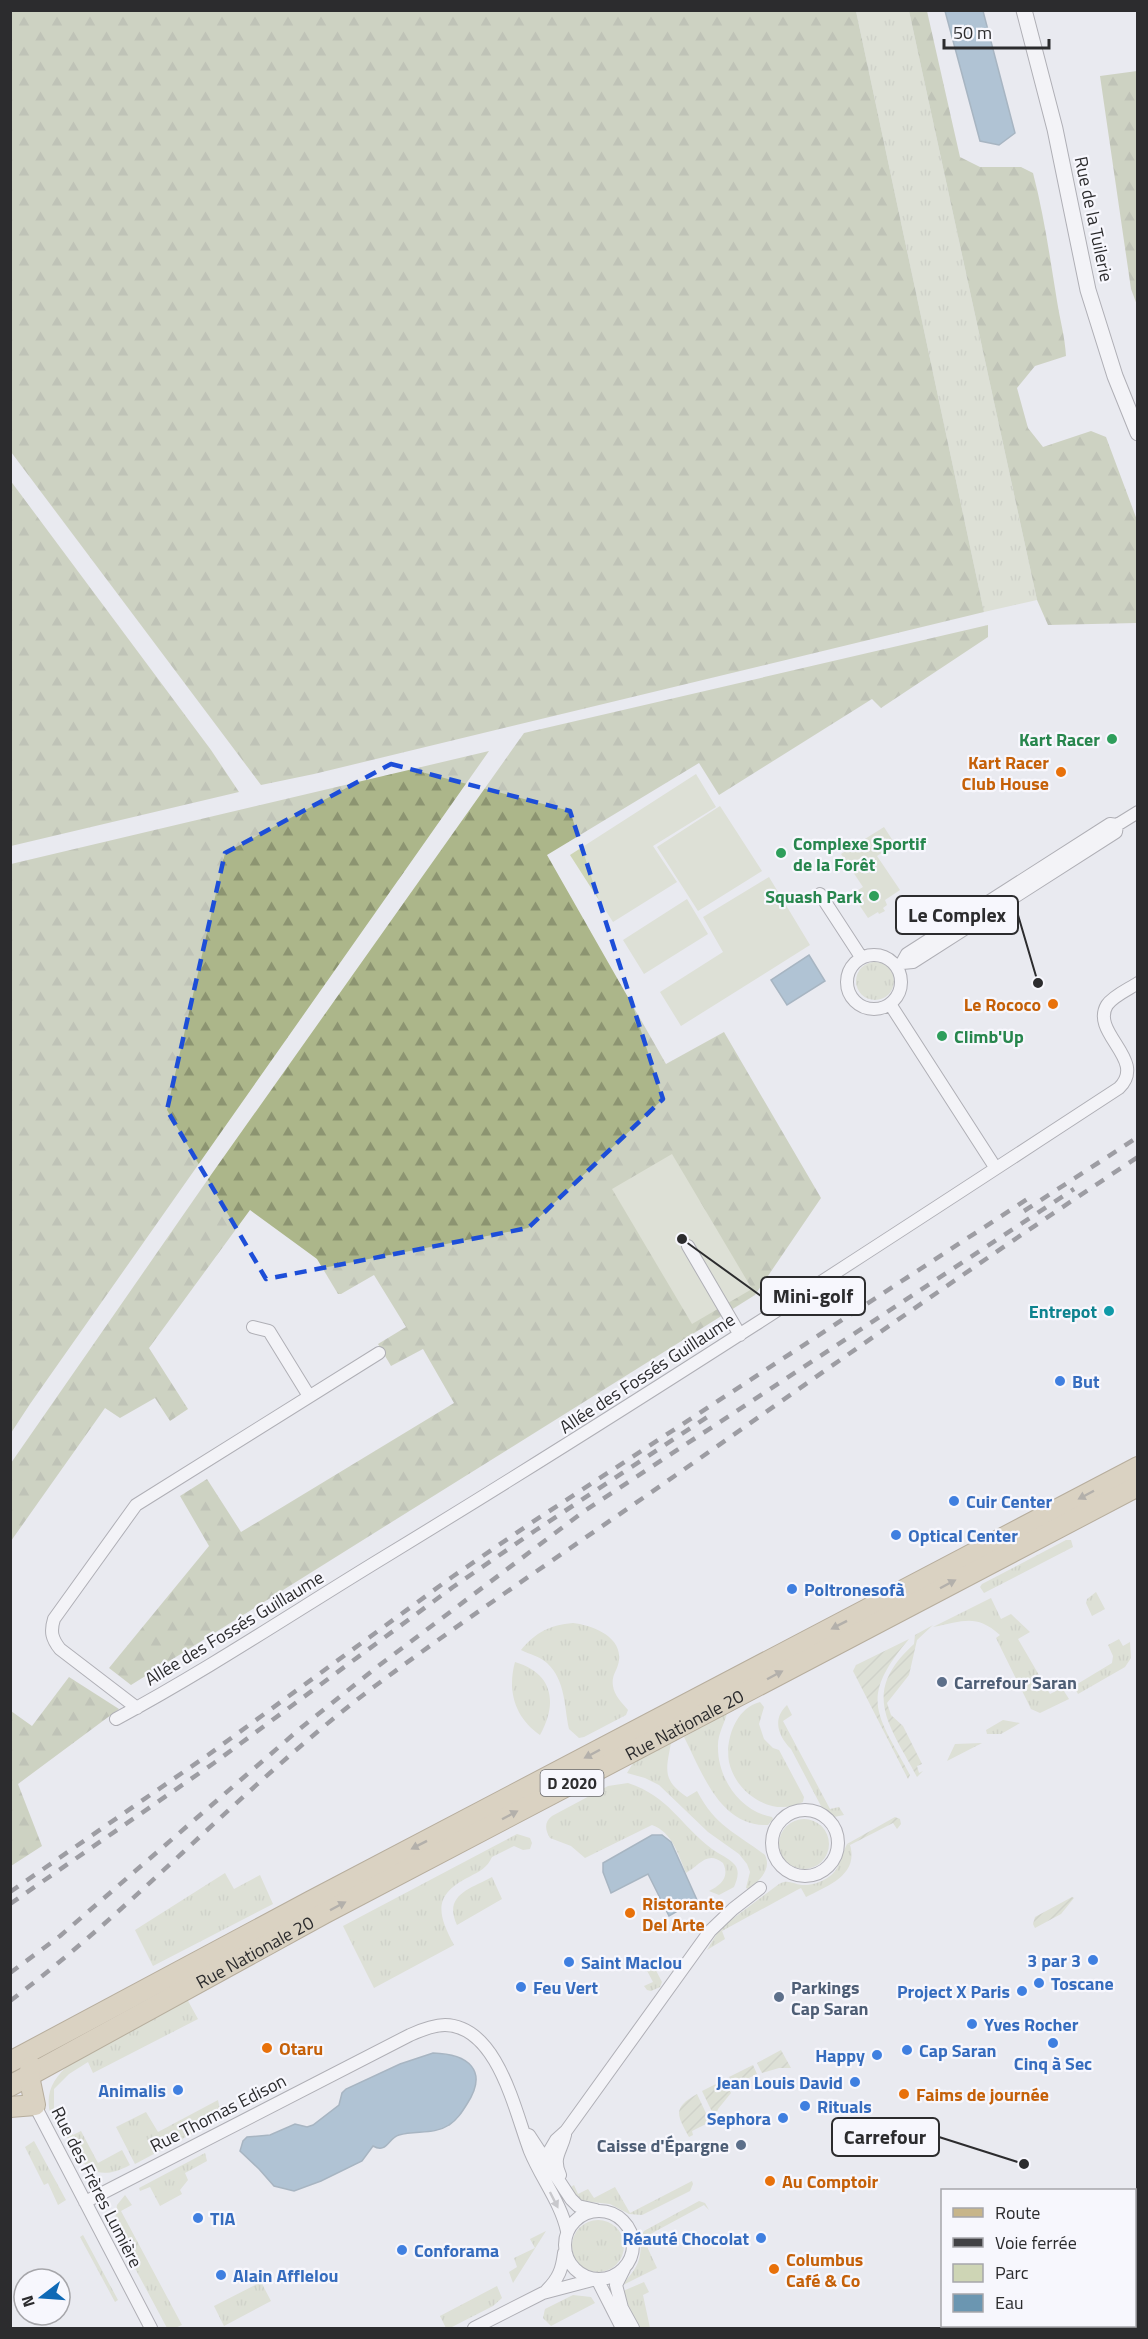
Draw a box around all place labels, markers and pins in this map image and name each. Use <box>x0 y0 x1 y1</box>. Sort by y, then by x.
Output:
place label: Kart Racer <box>1019 726 1100 753</box>
marker: Kart Racer <box>1105 732 1119 746</box>
place label: Kart Racer Club House <box>961 749 1049 797</box>
marker: Kart Racer Club House <box>1054 765 1068 779</box>
place label: Complexe Sportif de la Forêt <box>793 830 927 878</box>
marker: Complexe Sportif de la Forêt <box>774 846 788 860</box>
place label: Squash Park <box>765 883 863 910</box>
marker: Squash Park <box>867 889 881 903</box>
callout: Le Complex <box>896 896 1018 934</box>
place label: Le Rococo <box>964 991 1041 1018</box>
marker: Le Rococo <box>1046 997 1060 1011</box>
place label: Climb'Up <box>954 1023 1024 1050</box>
marker: Climb'Up <box>935 1029 949 1043</box>
callout: Mini-golf <box>761 1277 865 1315</box>
place label: Entrepot <box>1029 1298 1097 1325</box>
marker: Entrepot <box>1102 1304 1116 1318</box>
place label: But <box>1072 1368 1100 1395</box>
marker: But <box>1053 1374 1067 1388</box>
place label: Cuir Center <box>966 1488 1052 1515</box>
marker: Cuir Center <box>947 1494 961 1508</box>
place label: Optical Center <box>908 1522 1018 1549</box>
marker: Optical Center <box>889 1528 903 1542</box>
place label: Poltronesofà <box>804 1576 905 1603</box>
marker: Poltronesofà <box>785 1582 799 1596</box>
place label: Carrefour Saran <box>954 1669 1077 1696</box>
marker: Carrefour Saran <box>935 1675 949 1689</box>
place label: Ristorante Del Arte <box>642 1890 724 1938</box>
marker: Ristorante Del Arte <box>623 1906 637 1920</box>
place label: 3 par 3 <box>1027 1947 1081 1974</box>
place label: Saint Maclou <box>581 1949 682 1976</box>
marker: 3 par 3 <box>1086 1953 1100 1967</box>
marker: Saint Maclou <box>562 1955 576 1969</box>
place label: Toscane <box>1051 1970 1114 1997</box>
place label: Feu Vert <box>533 1974 599 2001</box>
place label: Parkings Cap Saran <box>791 1974 869 2022</box>
marker: Toscane <box>1032 1976 1046 1990</box>
place label: Project X Paris <box>897 1978 1010 2005</box>
marker: Feu Vert <box>514 1980 528 1994</box>
marker: Project X Paris <box>1015 1984 1029 1998</box>
marker: Parkings Cap Saran <box>772 1990 786 2004</box>
place label: Yves Rocher <box>984 2011 1079 2038</box>
marker: Yves Rocher <box>965 2017 979 2031</box>
place label: Otaru <box>279 2035 323 2062</box>
marker: Cinq à Sec <box>1046 2036 1060 2050</box>
place label: Cap Saran <box>919 2037 997 2064</box>
marker: Otaru <box>260 2041 274 2055</box>
place label: Happy <box>815 2042 865 2069</box>
marker: Cap Saran <box>900 2043 914 2057</box>
marker: Happy <box>870 2048 884 2062</box>
place label: Cinq à Sec <box>1014 2050 1092 2077</box>
place label: Jean Louis David <box>716 2069 843 2096</box>
marker: Jean Louis David <box>848 2075 862 2089</box>
place label: Animalis <box>98 2077 166 2104</box>
place label: Faims de journée <box>916 2081 1049 2108</box>
marker: Animalis <box>171 2083 185 2097</box>
marker: Faims de journée <box>897 2087 911 2101</box>
place label: Rituals <box>817 2093 872 2120</box>
marker: Rituals <box>798 2099 812 2113</box>
place label: Sephora <box>707 2105 771 2132</box>
marker: Sephora <box>776 2111 790 2125</box>
callout: Carrefour <box>832 2118 939 2156</box>
place label: Caisse d'Épargne <box>597 2132 729 2159</box>
marker: Caisse d'Épargne <box>734 2138 748 2152</box>
place label: Au Comptoir <box>782 2168 879 2195</box>
marker: Au Comptoir <box>763 2174 777 2188</box>
place label: TIA <box>210 2205 236 2232</box>
marker: TIA <box>191 2211 205 2225</box>
place label: Réauté Chocolat <box>623 2225 749 2252</box>
marker: Réauté Chocolat <box>754 2231 768 2245</box>
place label: Conforama <box>414 2237 499 2264</box>
marker: Conforama <box>395 2243 409 2257</box>
place label: Columbus Café & Co <box>786 2246 863 2294</box>
place label: Alain Afflelou <box>233 2262 338 2289</box>
marker: Columbus Café & Co <box>767 2262 781 2276</box>
marker: Alain Afflelou <box>214 2268 228 2282</box>

